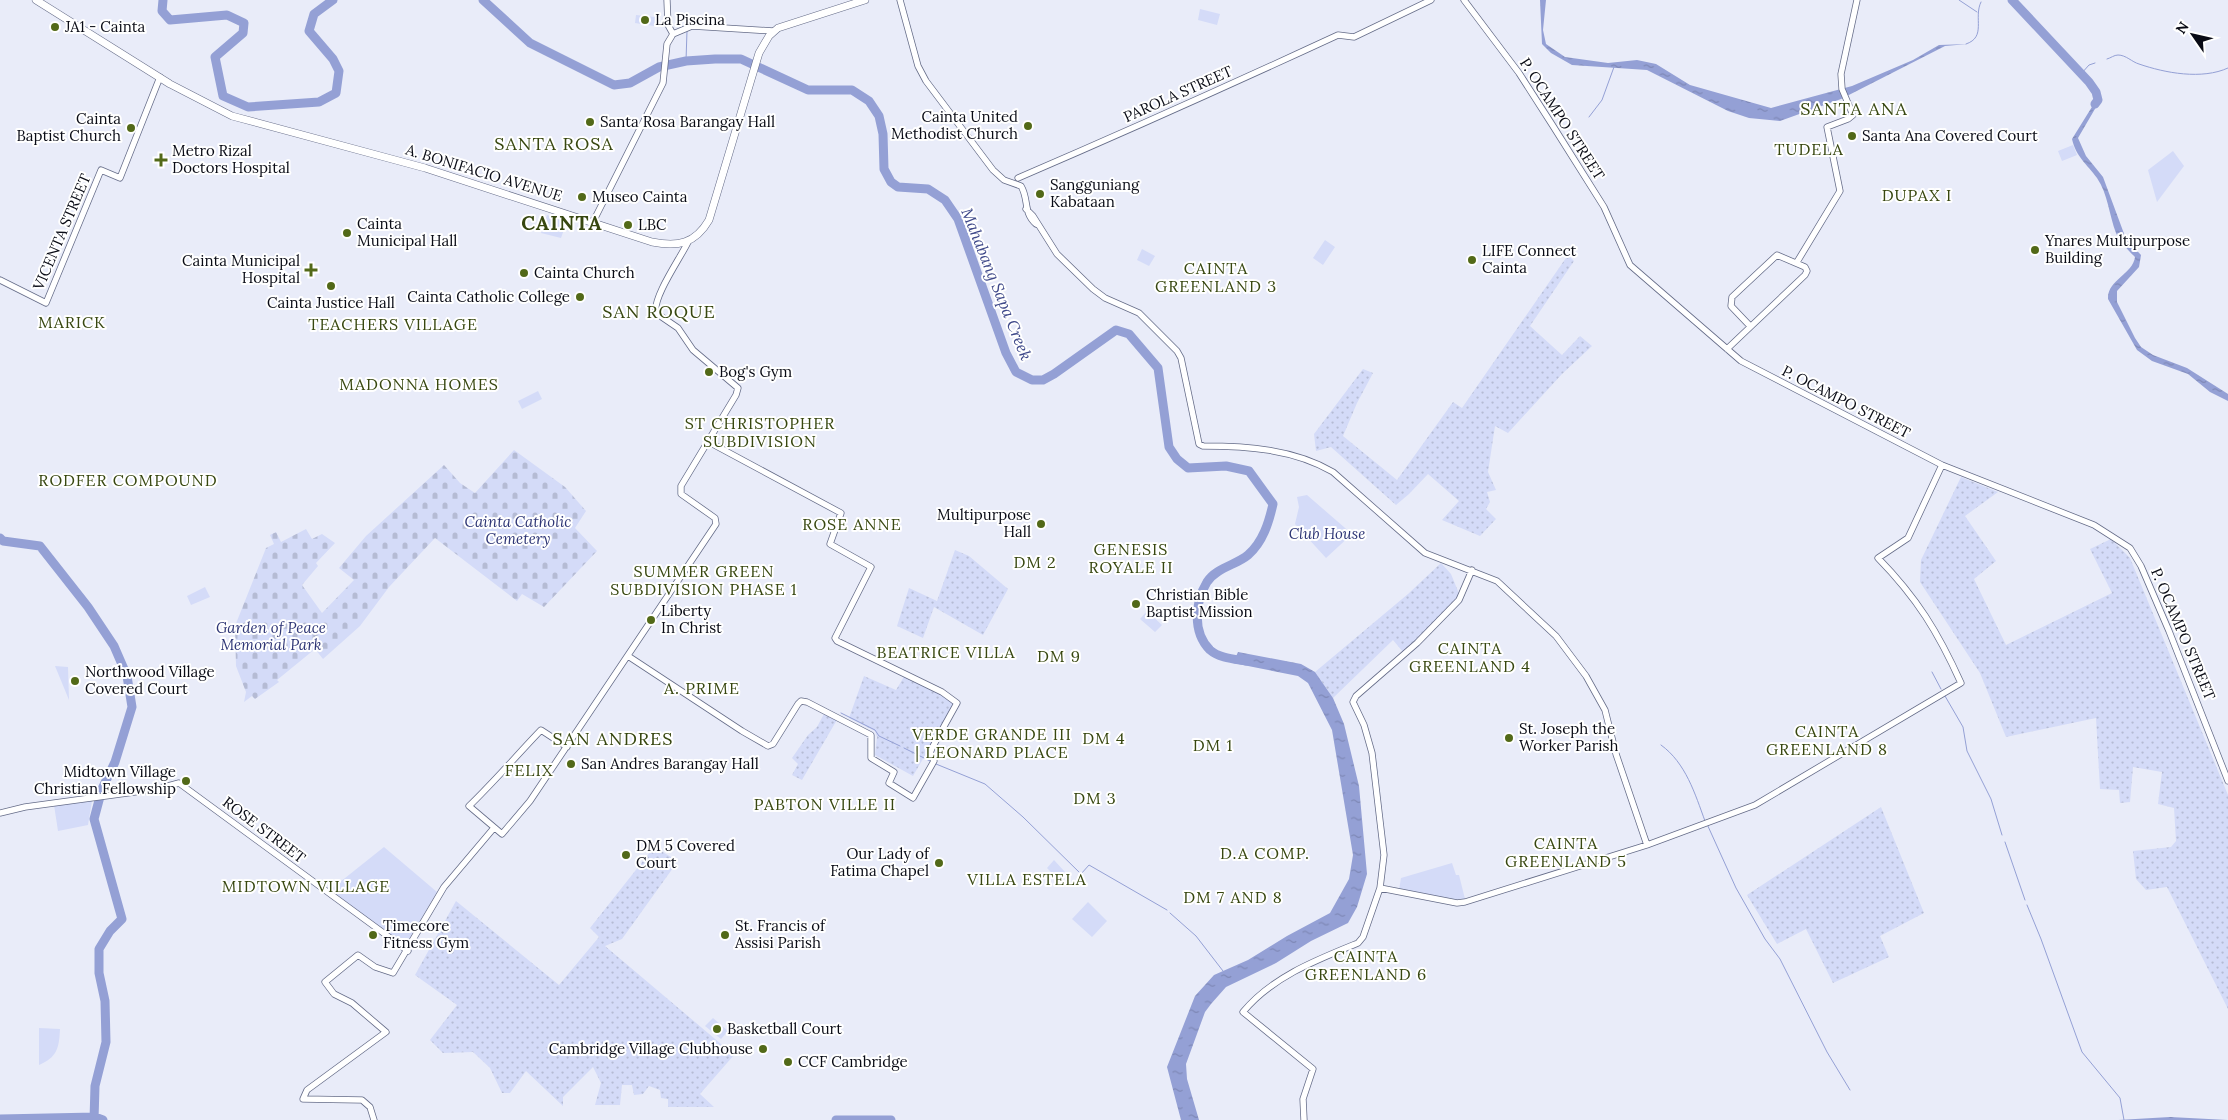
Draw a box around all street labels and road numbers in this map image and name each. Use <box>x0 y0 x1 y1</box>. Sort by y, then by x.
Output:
street label: P. OCAMPO STREET <box>1516 54 1609 184</box>
street label: PAROLA STREET <box>1120 61 1236 126</box>
street label: A. BONIFACIO AVENUE <box>403 139 565 205</box>
street label: VICENTA STREET <box>28 171 95 294</box>
street label: P. OCAMPO STREET <box>1779 361 1914 442</box>
street label: P. OCAMPO STREET <box>2147 565 2220 703</box>
street label: ROSE STREET <box>219 792 310 867</box>

